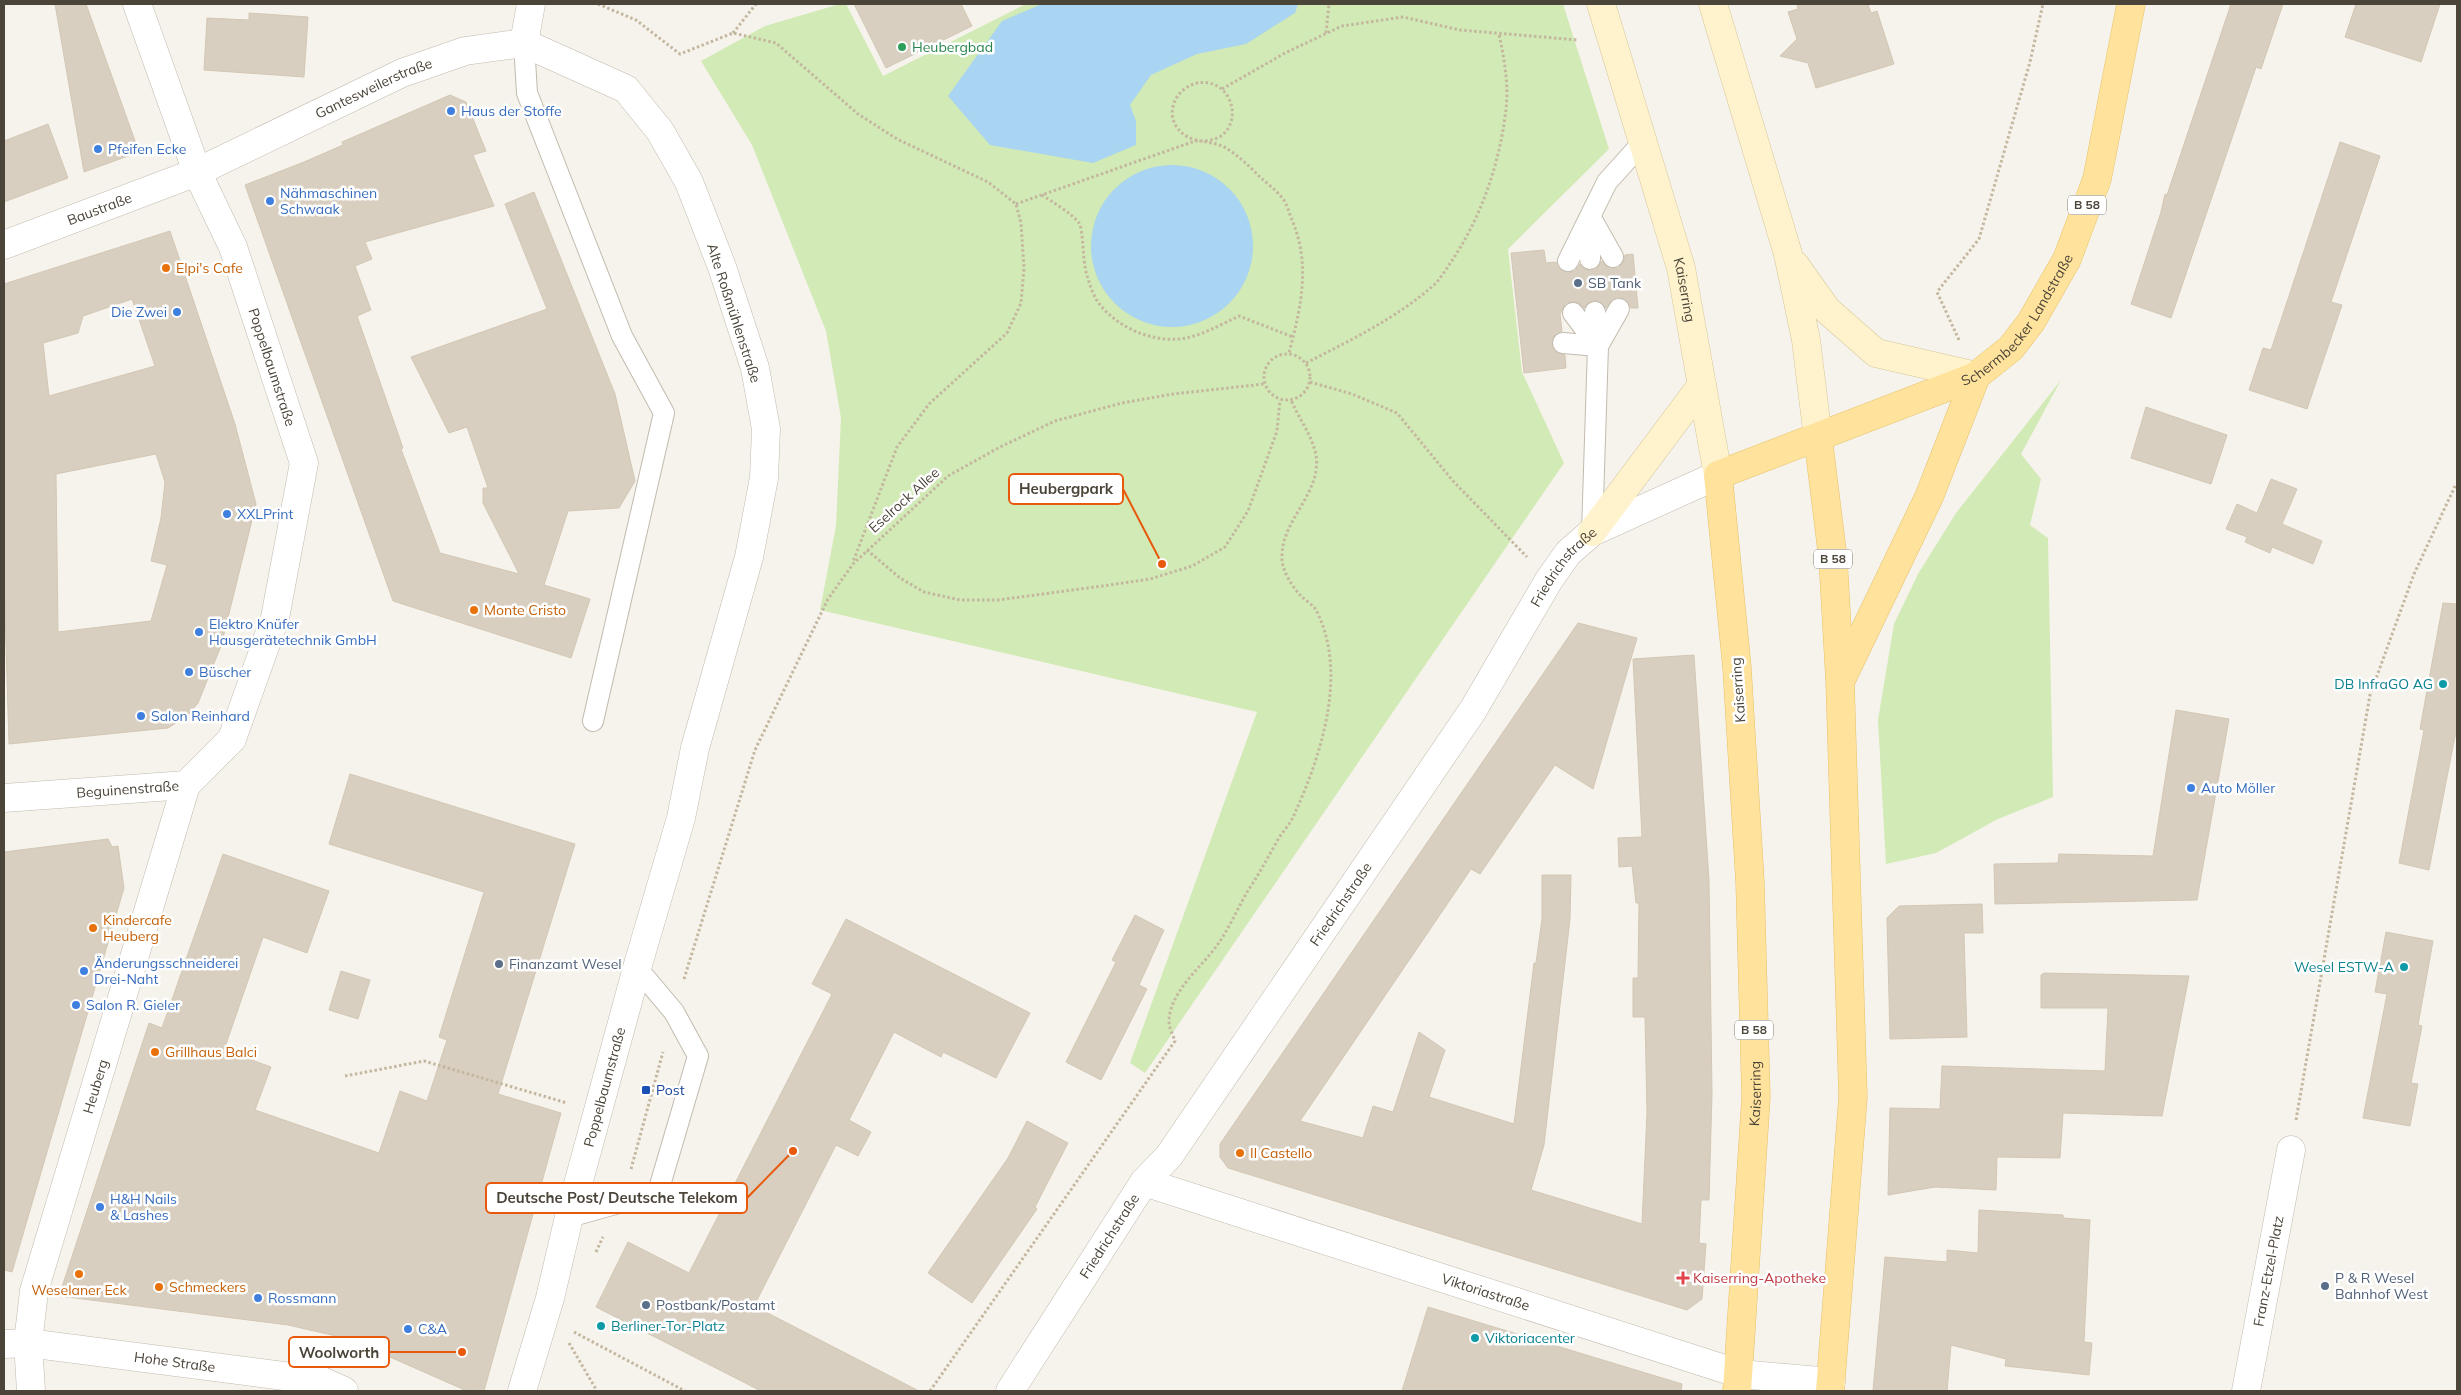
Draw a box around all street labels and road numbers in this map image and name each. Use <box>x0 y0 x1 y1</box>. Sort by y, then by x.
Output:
street label: Gantesweilerstraße <box>312 54 435 123</box>
street label: Baustraße <box>65 189 134 229</box>
road number: B 58 <box>2068 196 2106 214</box>
street label: Alte Roßmühlenstraße <box>703 241 765 385</box>
street label: Schermbecker Landstraße <box>1959 252 2077 390</box>
street label: Kaiserring <box>1669 255 1700 324</box>
street label: Poppelbaumstraße <box>244 306 300 428</box>
street label: Eselrock Allee <box>865 464 943 536</box>
street label: Friedrichstraße <box>1526 523 1600 610</box>
road number: B 58 <box>1814 550 1852 568</box>
street label: Kaiserring <box>1727 657 1749 723</box>
street label: Beguinenstraße <box>76 777 180 802</box>
street label: Friedrichstraße <box>1306 859 1375 950</box>
road number: B 58 <box>1735 1020 1773 1040</box>
street label: Poppelbaumstraße <box>580 1025 629 1149</box>
street label: Heuberg <box>79 1057 112 1116</box>
street label: Kaiserring <box>1745 1061 1765 1127</box>
street label: Friedrichstraße <box>1075 1190 1143 1282</box>
street label: Franz-Etzel-Platz <box>2249 1214 2288 1328</box>
street label: Viktoriastraße <box>1439 1269 1532 1315</box>
street label: Hohe Straße <box>133 1348 216 1376</box>

